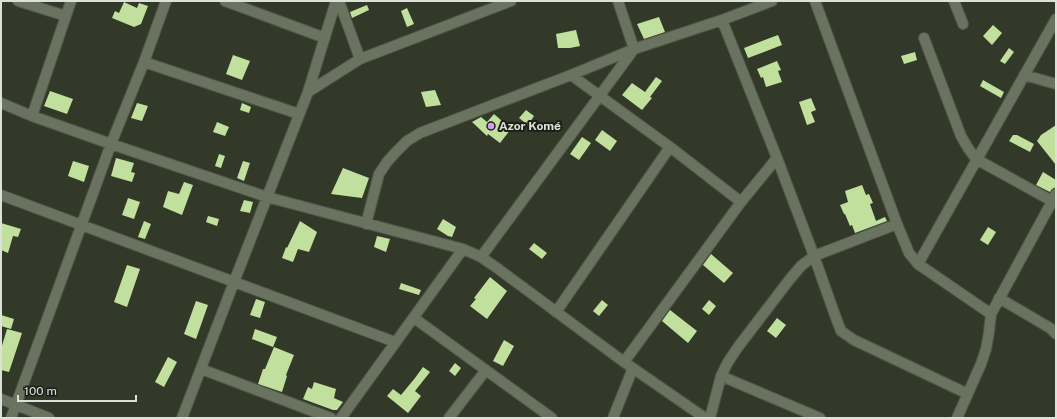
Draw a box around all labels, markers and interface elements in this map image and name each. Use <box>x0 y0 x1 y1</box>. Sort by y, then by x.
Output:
place label: Azor Komé <box>499 119 561 133</box>
marker: Azor Komé <box>486 121 496 131</box>
scale bar <box>18 377 136 403</box>
text: 100 m <box>24 384 57 398</box>

